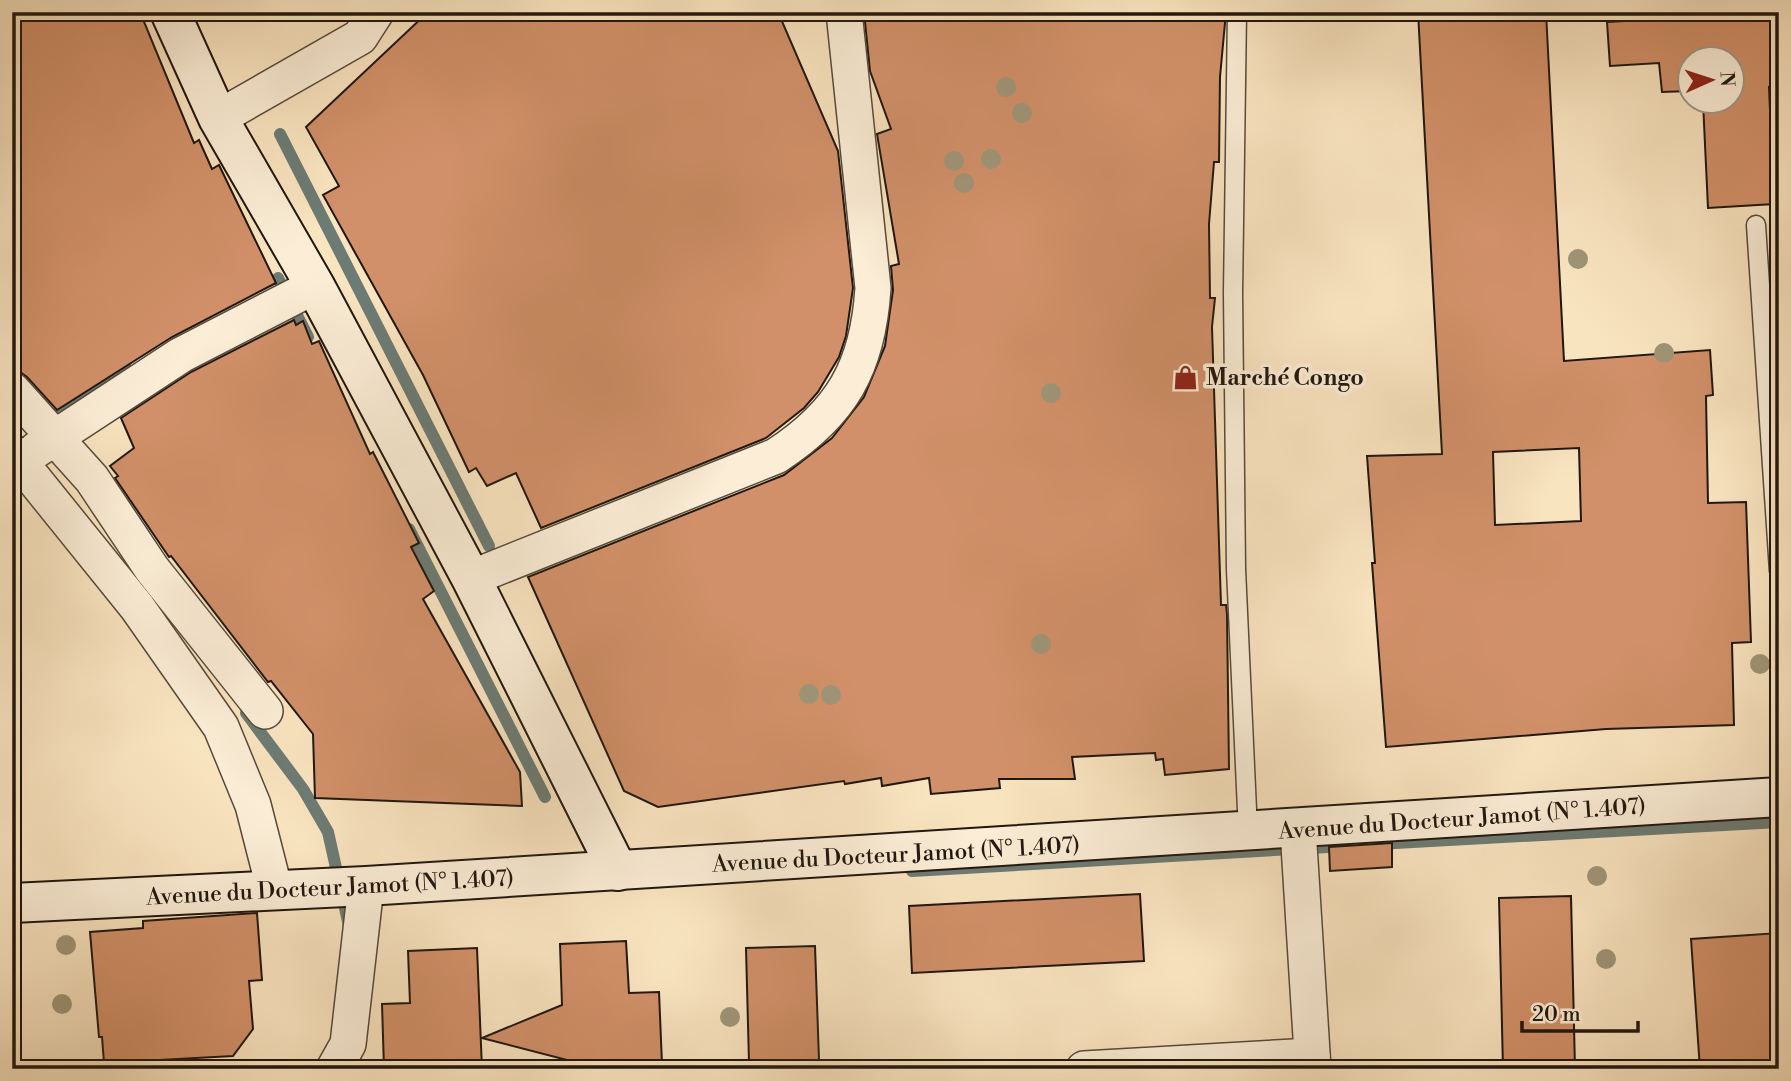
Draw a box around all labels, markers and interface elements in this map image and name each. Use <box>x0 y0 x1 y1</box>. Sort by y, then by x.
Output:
north arrow <box>1676 46 1746 116</box>
text: N <box>1715 71 1739 87</box>
shop icon: Marché Congo <box>1172 363 1200 391</box>
place label: Marché Congo <box>1206 364 1364 392</box>
street label: Avenue du Docteur Jamot (N° 1.407) <box>1276 792 1647 846</box>
street label: Avenue du Docteur Jamot (N° 1.407) <box>710 831 1081 879</box>
street label: Avenue du Docteur Jamot (N° 1.407) <box>144 864 515 912</box>
scale bar <box>1522 990 1637 1034</box>
text: 20 m <box>1532 1002 1581 1028</box>

